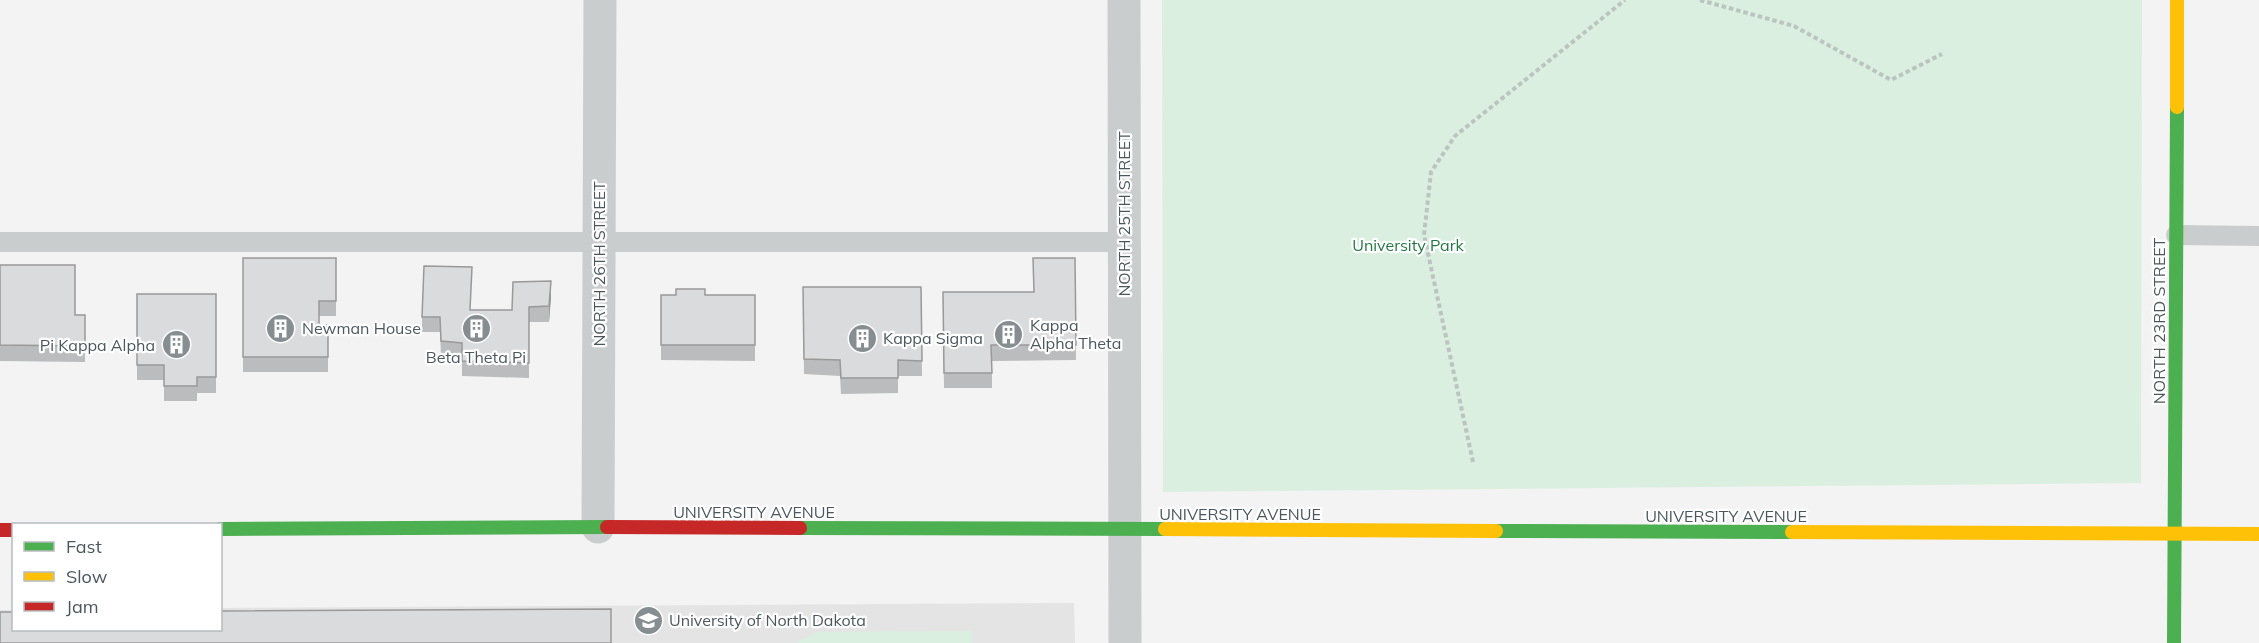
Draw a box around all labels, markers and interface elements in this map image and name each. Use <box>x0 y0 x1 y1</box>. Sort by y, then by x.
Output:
street label: NORTH 25TH STREET <box>1114 131 1134 297</box>
street label: NORTH 26TH STREET <box>589 181 609 347</box>
park label: University Park <box>1352 235 1464 255</box>
street label: NORTH 23RD STREET <box>2149 238 2169 404</box>
building icon: Newman House <box>265 312 297 344</box>
building icon: Beta Theta Pi <box>460 313 492 345</box>
place label: Kappa Alpha Theta <box>1030 315 1121 353</box>
place label: Newman House <box>302 318 421 338</box>
building icon: Kappa Alpha Theta <box>993 318 1025 350</box>
building icon: Kappa Sigma <box>846 322 878 354</box>
place label: Kappa Sigma <box>883 328 983 348</box>
building icon: Pi Kappa Alpha <box>160 329 192 361</box>
place label: Pi Kappa Alpha <box>40 335 155 355</box>
place label: Beta Theta Pi <box>426 347 526 367</box>
street label: UNIVERSITY AVENUE <box>673 502 835 522</box>
street label: UNIVERSITY AVENUE <box>1159 504 1321 524</box>
street label: UNIVERSITY AVENUE <box>1645 506 1807 526</box>
legend <box>12 523 222 631</box>
text: Fast <box>66 535 102 558</box>
text: Slow <box>66 565 108 588</box>
text: Jam <box>66 595 99 618</box>
school or university icon: University of North Dakota <box>632 604 664 636</box>
place label: University of North Dakota <box>669 610 866 630</box>

